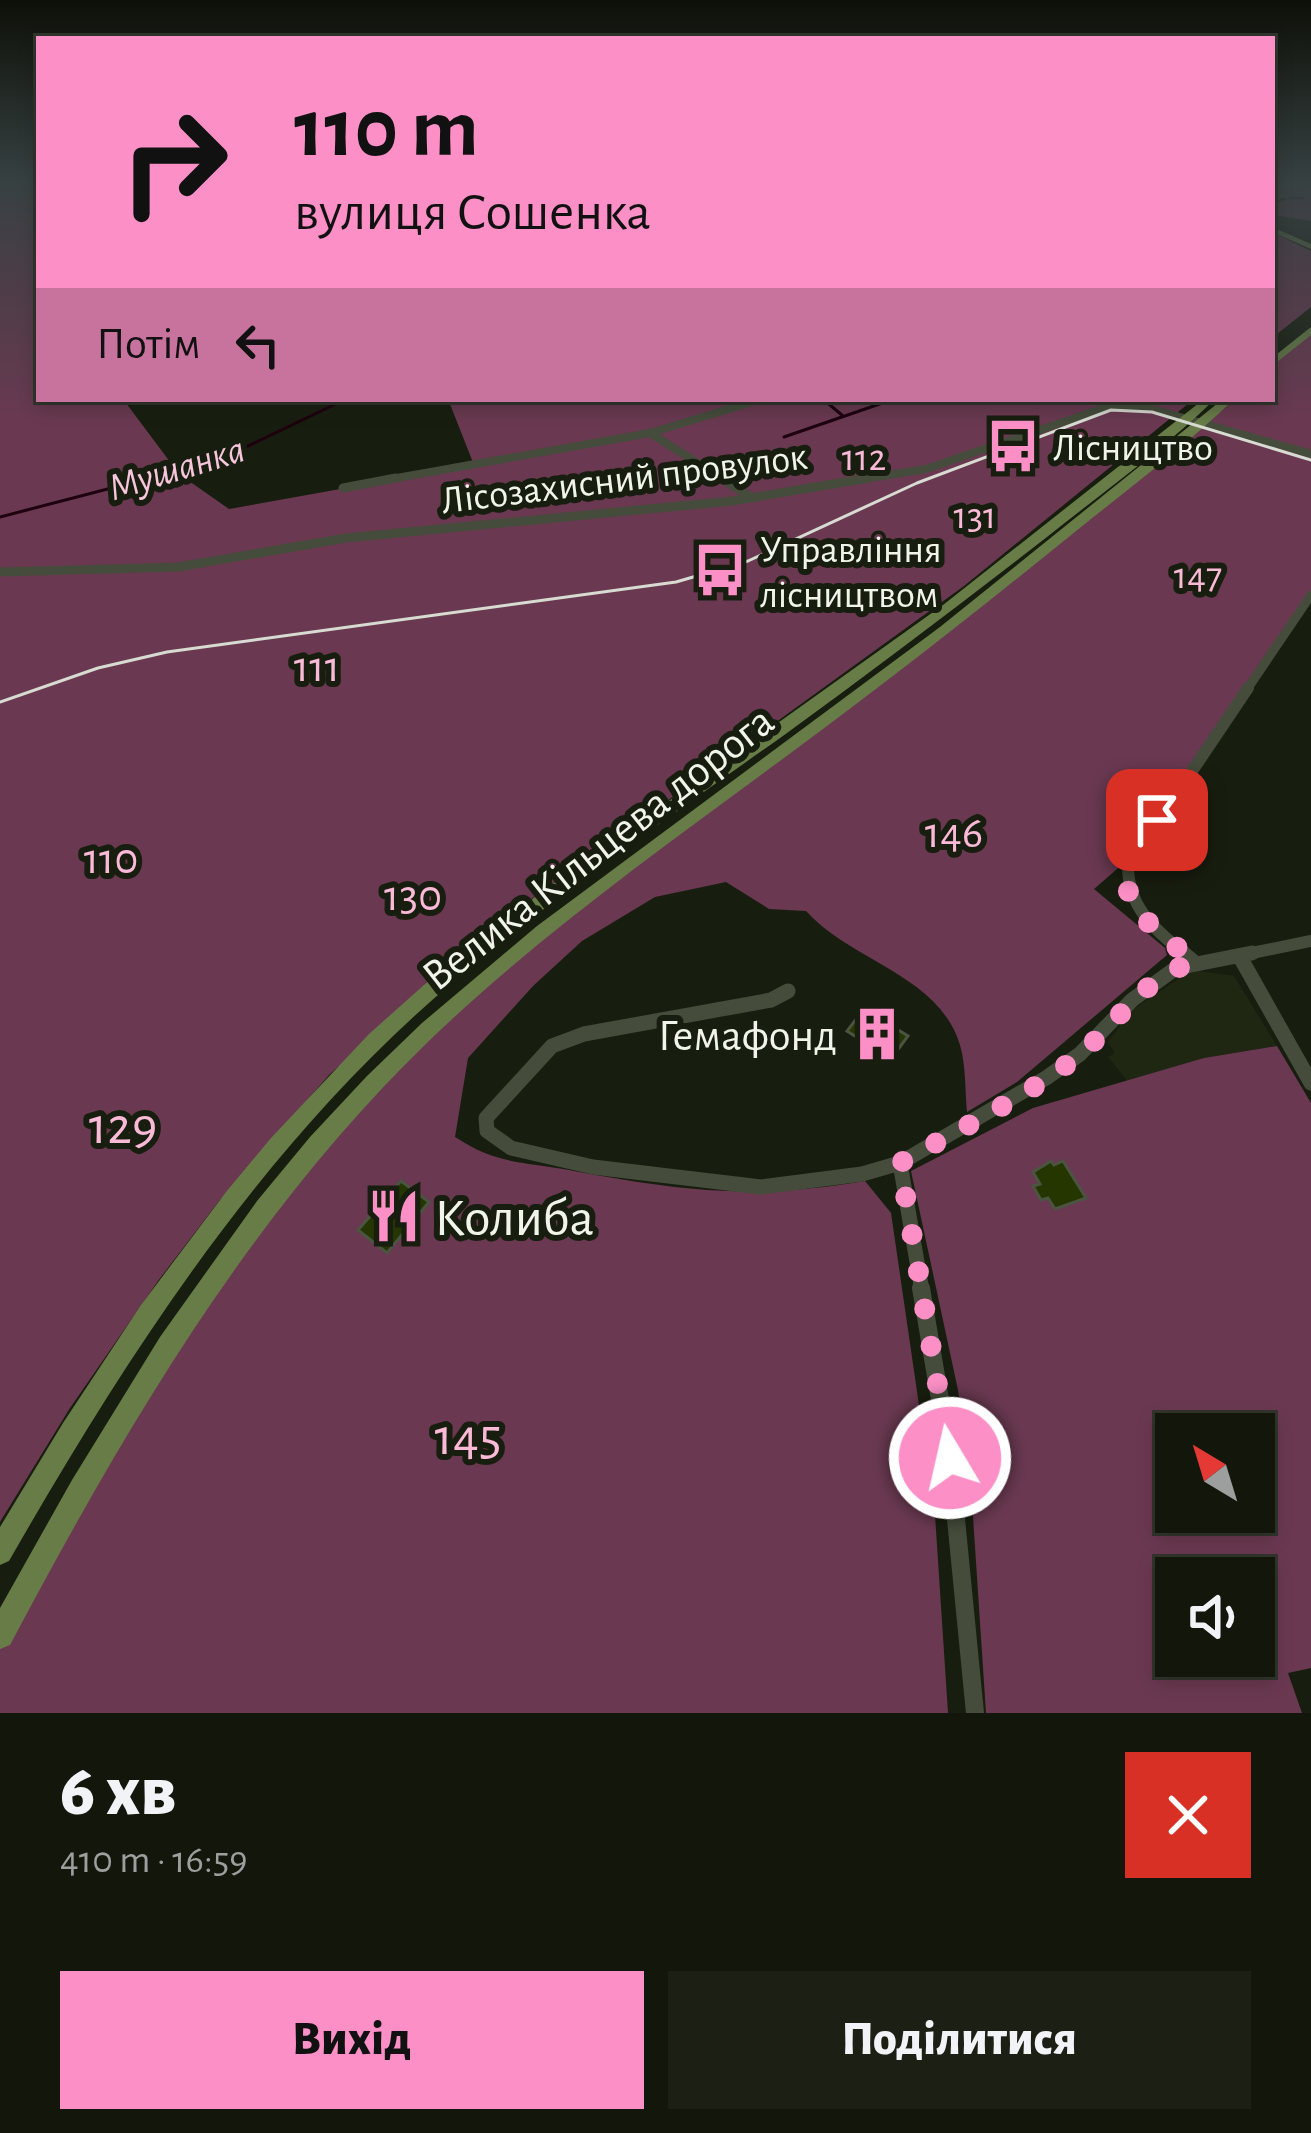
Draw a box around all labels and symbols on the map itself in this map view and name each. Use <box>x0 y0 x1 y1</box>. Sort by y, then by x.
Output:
bus stop icon: Лісництво <box>984 417 1042 475</box>
place label: Лісництво <box>1053 429 1213 468</box>
water label: Мушанка <box>104 430 249 509</box>
street label: Лісозахисний провулок <box>439 438 810 521</box>
park label: 112 <box>842 439 886 478</box>
park label: 131 <box>954 497 996 536</box>
place label: Управління лісництвом <box>760 531 942 615</box>
bus stop icon: Управління лісництвом <box>691 541 749 599</box>
park label: 147 <box>1174 557 1222 596</box>
park label: 111 <box>294 645 340 690</box>
street label: Велика Кільцева дорога <box>415 698 783 1000</box>
pin <box>1106 769 1208 871</box>
park label: 146 <box>925 811 983 856</box>
park label: 110 <box>84 837 138 882</box>
park label: 130 <box>384 874 442 919</box>
building icon: Гемафонд <box>848 1005 906 1063</box>
place label: Гемафонд <box>658 1014 837 1059</box>
park label: 129 <box>89 1100 157 1154</box>
restaurant icon: Колиба <box>365 1187 423 1245</box>
place label: Колиба <box>434 1192 594 1246</box>
position arrow <box>887 1395 1013 1521</box>
park label: 145 <box>434 1411 502 1465</box>
north arrow <box>1155 1413 1275 1533</box>

